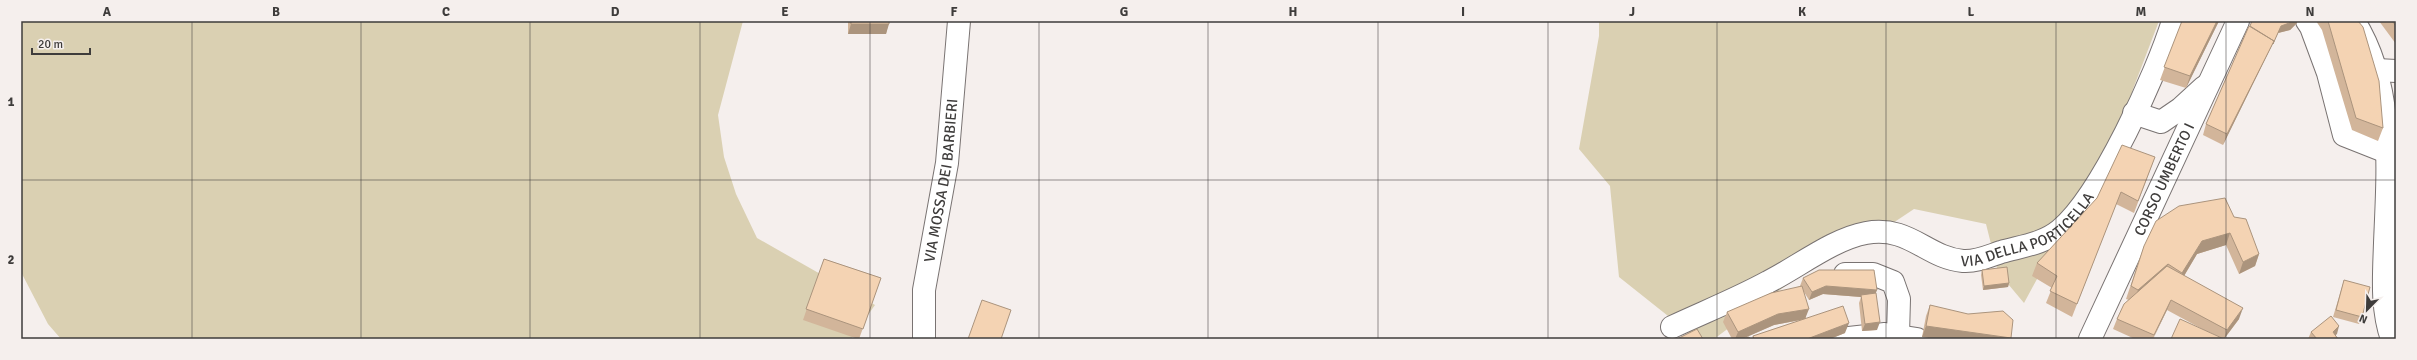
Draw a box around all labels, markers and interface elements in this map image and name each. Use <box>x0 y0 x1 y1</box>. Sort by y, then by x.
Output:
text: A <box>103 4 112 20</box>
text: B <box>272 4 280 20</box>
text: C <box>442 4 450 20</box>
text: D <box>611 4 620 20</box>
text: E <box>781 4 789 20</box>
text: F <box>951 4 958 20</box>
text: G <box>1120 4 1128 20</box>
text: H <box>1289 4 1297 20</box>
text: I <box>1461 4 1465 20</box>
text: J <box>1629 4 1635 20</box>
text: K <box>1798 4 1806 20</box>
text: L <box>1968 4 1975 20</box>
text: M <box>2136 4 2147 20</box>
text: N <box>2305 4 2315 20</box>
scale bar <box>32 30 90 56</box>
text: 20 m <box>38 37 63 52</box>
text: 1 <box>7 94 15 110</box>
street label: VIA MOSSA DEI BARBIERI <box>920 98 961 264</box>
street label: CORSO UMBERTO I <box>2130 120 2198 239</box>
street label: VIA DELLA PORTICELLA <box>1960 189 2098 270</box>
text: 2 <box>7 252 15 268</box>
north arrow <box>2347 290 2387 330</box>
text: N <box>2357 311 2369 326</box>

